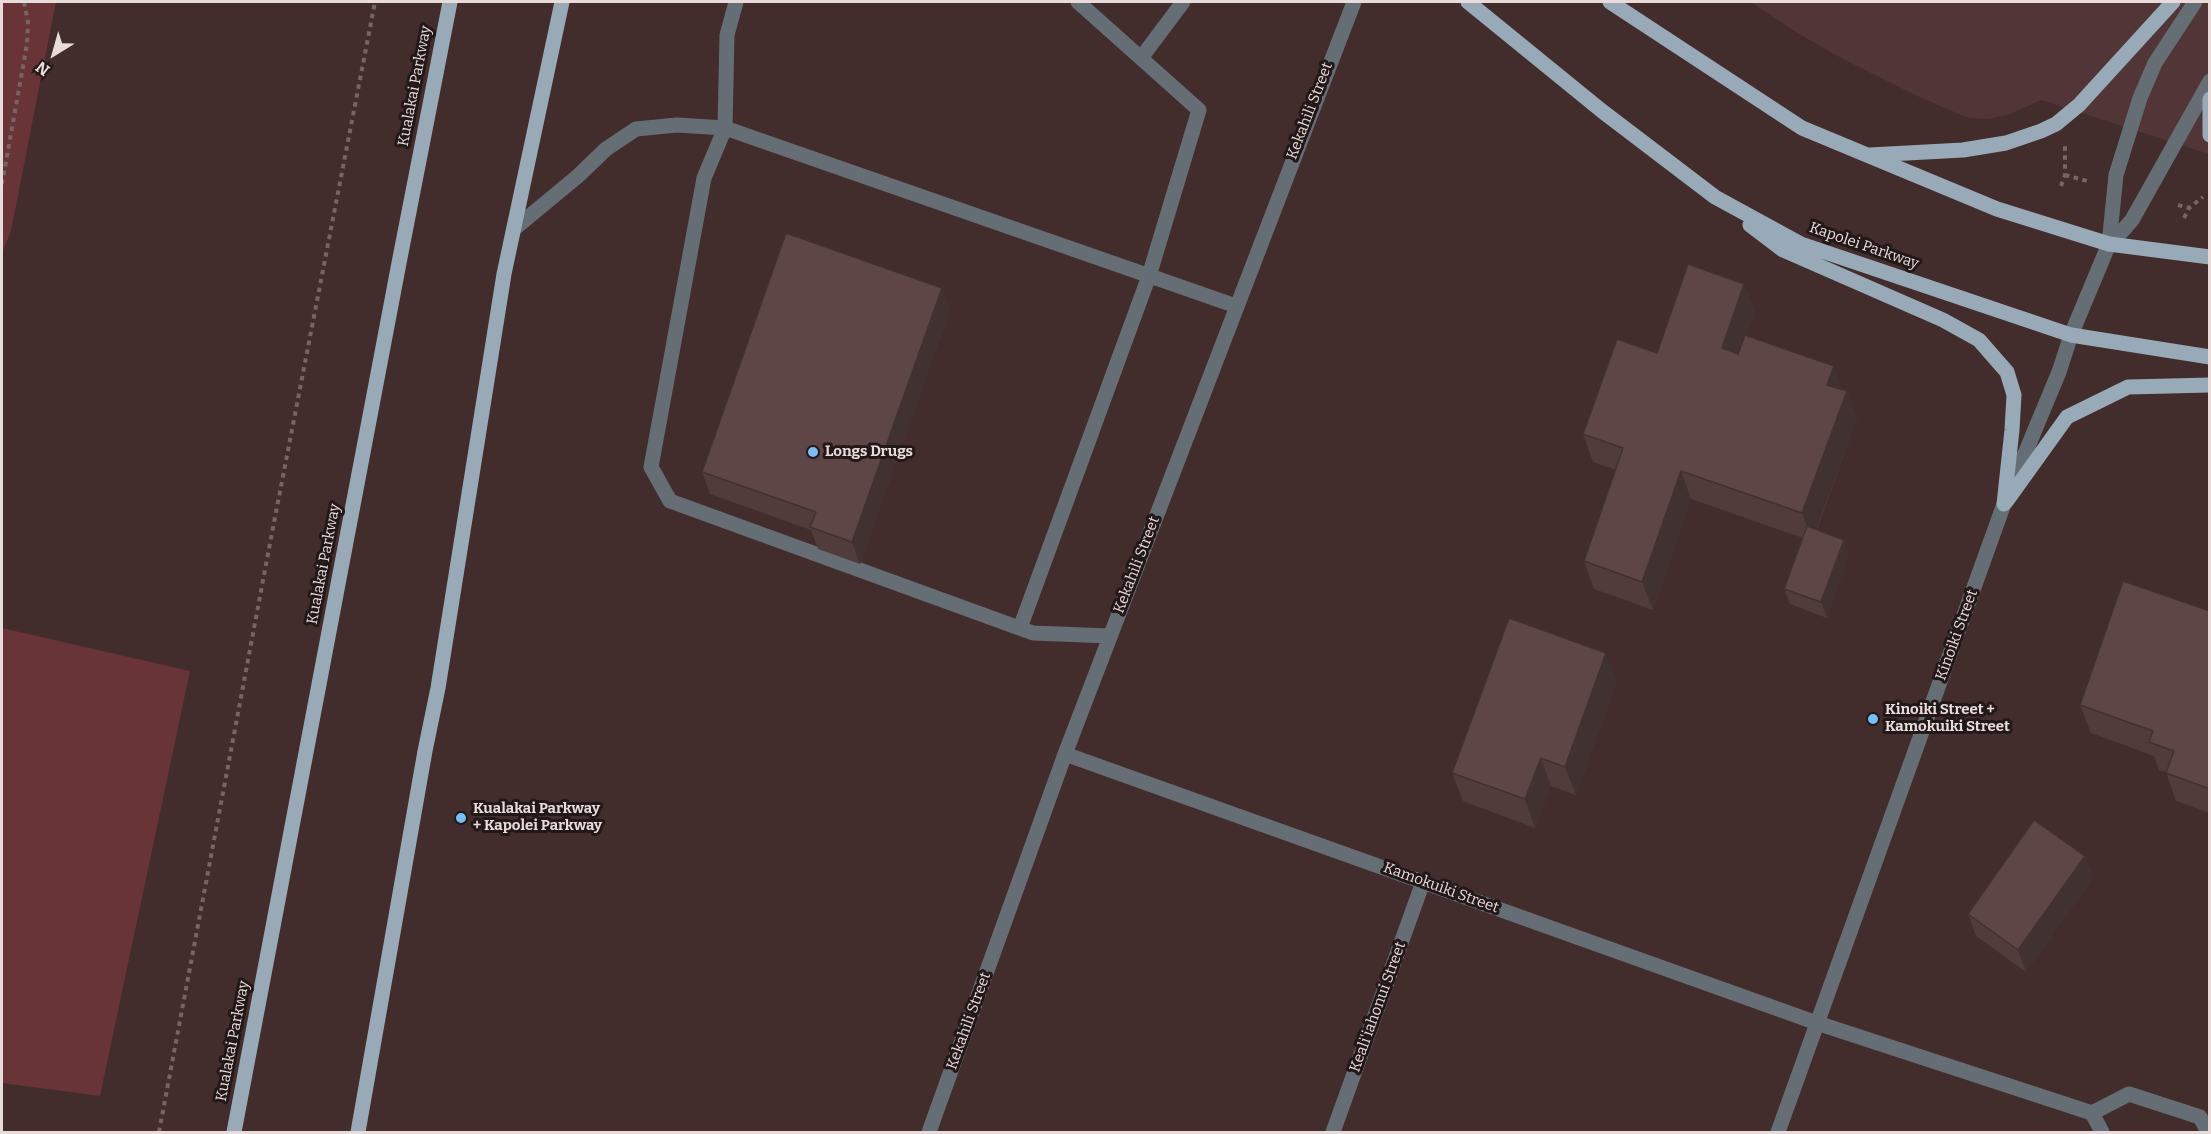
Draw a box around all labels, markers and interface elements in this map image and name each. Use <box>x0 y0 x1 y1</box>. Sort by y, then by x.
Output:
north arrow <box>24 24 84 84</box>
street label: Kualakai Parkway <box>394 24 436 148</box>
text: N <box>32 57 54 80</box>
street label: Kekahili Street <box>1283 60 1337 162</box>
street label: Kapolei Parkway <box>1807 219 1921 273</box>
place label: Longs Drugs <box>825 443 913 461</box>
marker: Longs Drugs <box>806 445 820 459</box>
street label: Kualakai Parkway <box>303 502 345 626</box>
street label: Kekahili Street <box>1110 514 1164 616</box>
street label: Kinoiki Street <box>1932 587 1982 683</box>
place label: Kinoiki Street + Kamokuiki Street <box>1885 701 2010 736</box>
marker: Kinoiki Street + Kamokuiki Street <box>1866 712 1880 726</box>
place label: Kualakai Parkway + Kapolei Parkway <box>473 800 602 835</box>
marker: Kualakai Parkway + Kapolei Parkway <box>454 811 468 825</box>
street label: Kamokuiki Street <box>1381 859 1501 917</box>
street label: Keali'iahonui Street <box>1346 939 1410 1075</box>
street label: Kekahili Street <box>943 970 995 1072</box>
street label: Kualakai Parkway <box>212 979 254 1103</box>

